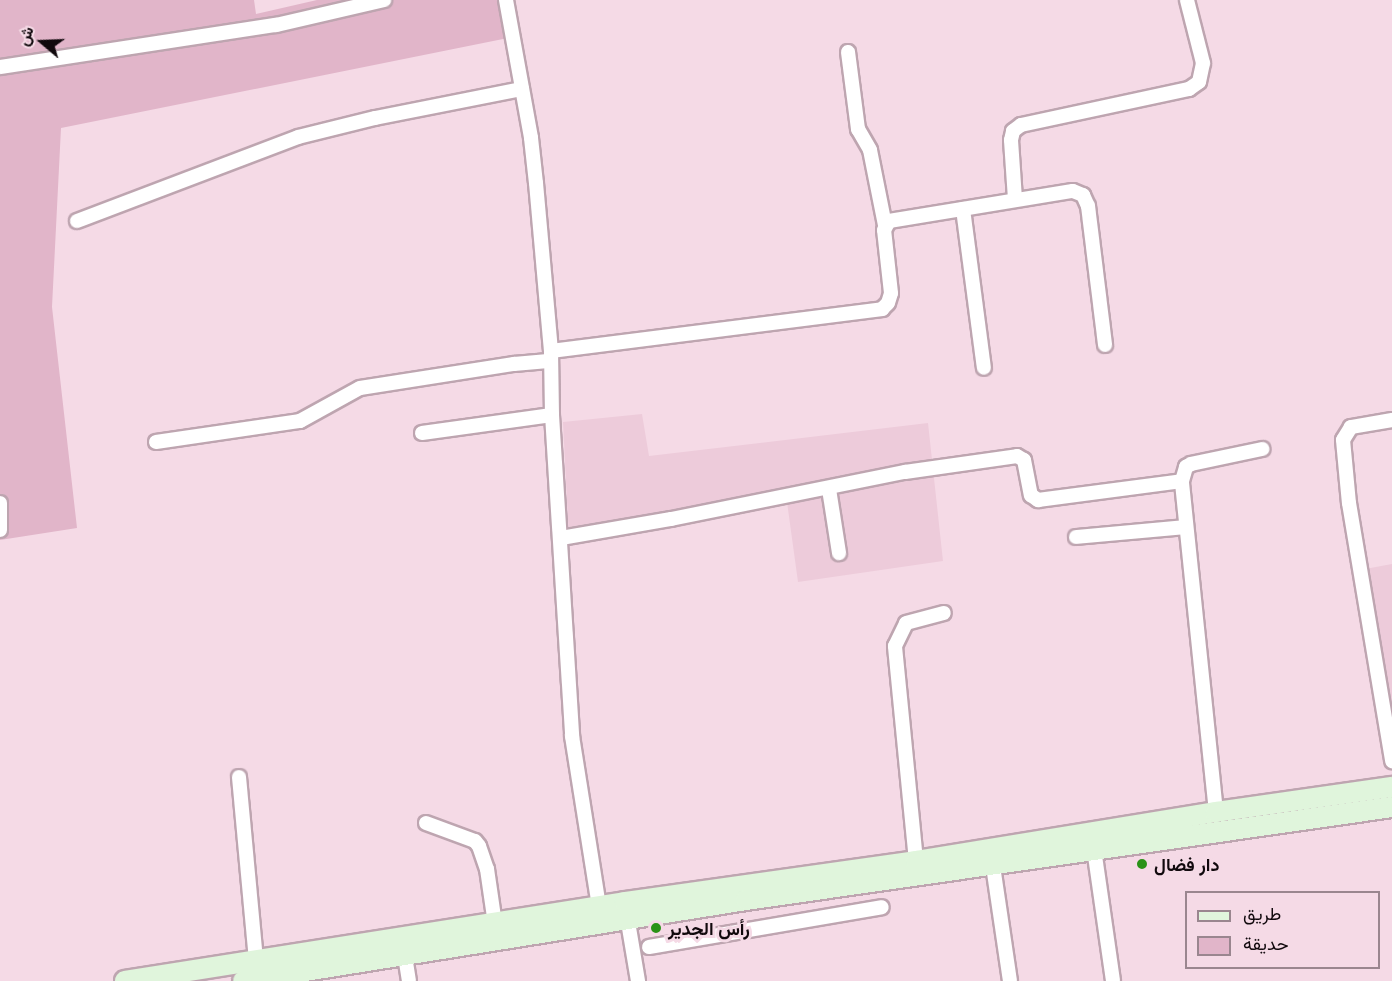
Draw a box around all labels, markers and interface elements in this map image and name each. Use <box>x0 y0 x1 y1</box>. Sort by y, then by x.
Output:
north arrow <box>12 12 72 72</box>
text: ش <box>12 24 38 48</box>
place label: دار فضال <box>1154 853 1219 875</box>
marker: دار فضال <box>1135 857 1149 871</box>
legend <box>1185 891 1380 969</box>
text: طريق <box>1243 902 1281 924</box>
place label: رأس الجدير <box>668 917 750 939</box>
marker: رأس الجدير <box>649 921 663 935</box>
text: حديقة <box>1243 932 1289 954</box>

